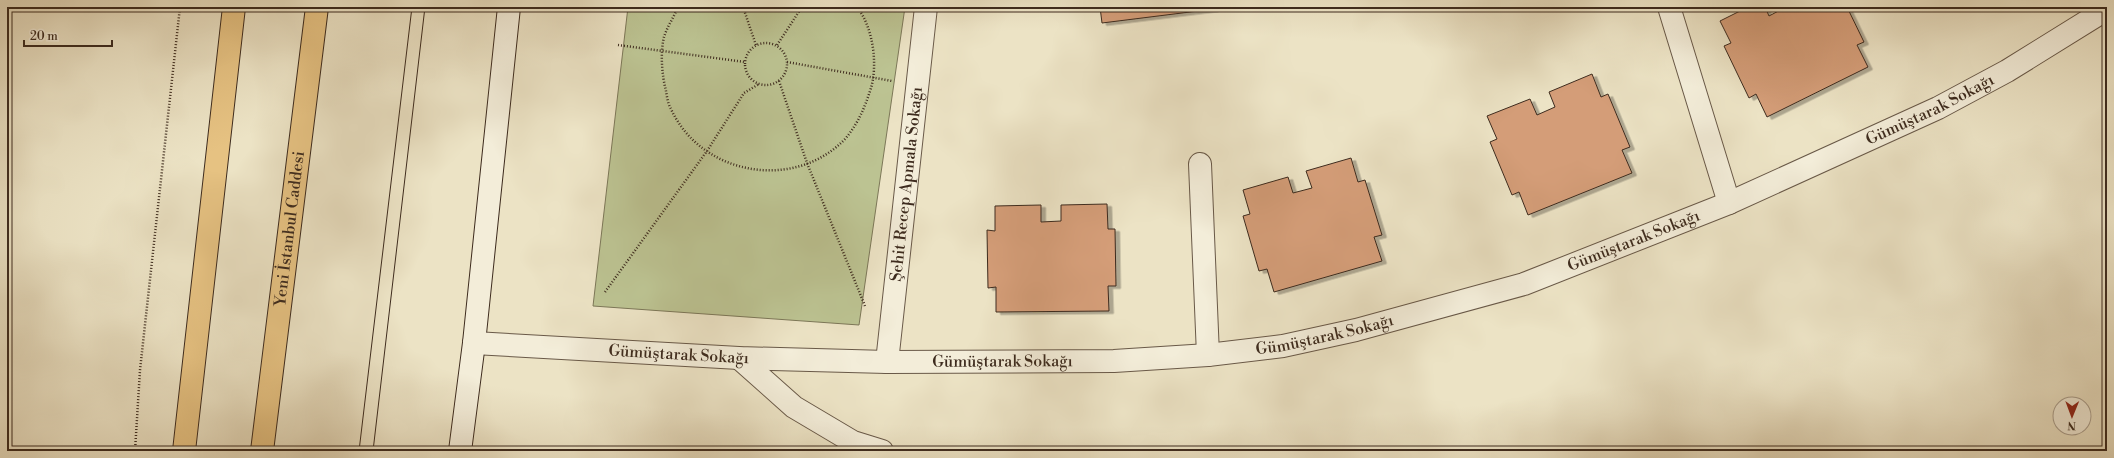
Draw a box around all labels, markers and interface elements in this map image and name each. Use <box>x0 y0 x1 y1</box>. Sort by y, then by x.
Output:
scale bar <box>24 22 112 48</box>
text: 20 m <box>30 29 58 44</box>
street label: Gümüştarak Sokağı <box>1862 70 1998 150</box>
street label: Şehit Recep Apmala Sokağı <box>886 86 927 283</box>
street label: Yeni İstanbul Caddesi <box>270 150 309 309</box>
street label: Gümüştarak Sokağı <box>1565 206 1703 276</box>
street label: Gümüştarak Sokağı <box>1254 310 1396 359</box>
street label: Gümüştarak Sokağı <box>608 341 749 368</box>
street label: Gümüştarak Sokağı <box>932 351 1073 372</box>
north arrow <box>2052 396 2092 436</box>
text: N <box>2067 418 2076 432</box>

